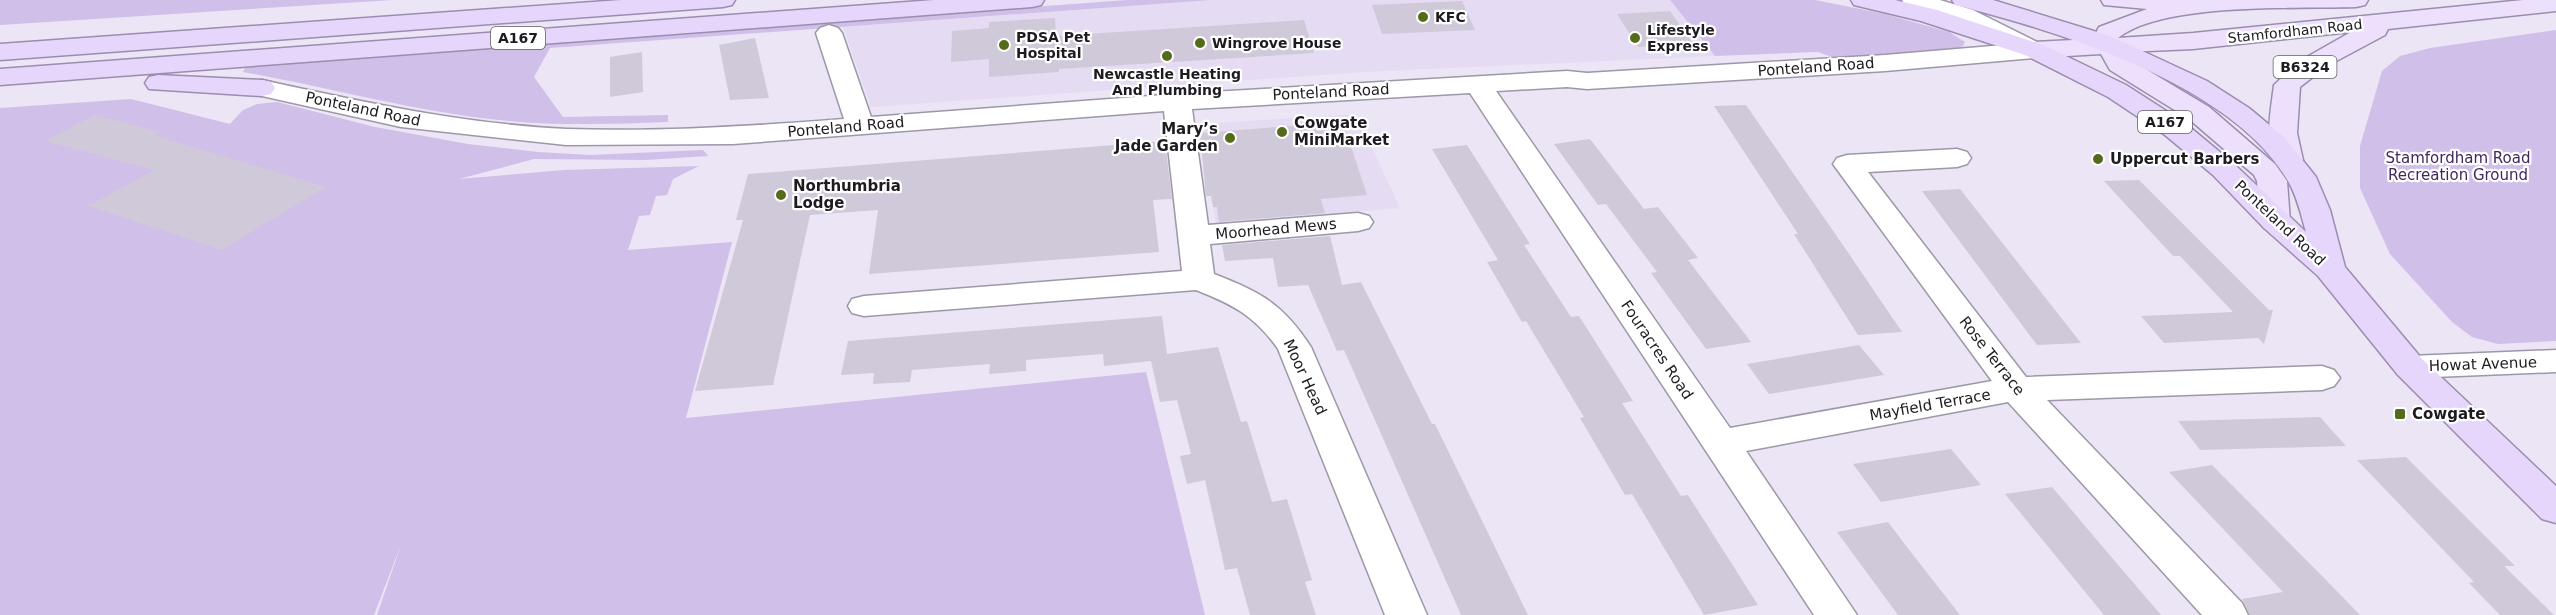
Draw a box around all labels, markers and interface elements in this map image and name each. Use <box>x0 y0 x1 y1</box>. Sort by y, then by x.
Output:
place label: KFC <box>1435 9 1466 25</box>
marker: KFC <box>1416 10 1430 24</box>
street label: Stamfordham Road <box>2227 16 2363 46</box>
place label: Lifestyle Express <box>1647 22 1715 54</box>
road number: A167 <box>491 27 545 49</box>
place label: PDSA Pet Hospital <box>1016 29 1090 61</box>
marker: Lifestyle Express <box>1628 31 1642 45</box>
place label: Wingrove House <box>1212 35 1341 51</box>
marker: Wingrove House <box>1193 36 1207 50</box>
marker: PDSA Pet Hospital <box>997 38 1011 52</box>
marker: Newcastle Heating And Plumbing <box>1160 49 1174 63</box>
street label: Ponteland Road <box>1757 54 1875 80</box>
road number: B6324 <box>2274 56 2336 78</box>
place label: Newcastle Heating And Plumbing <box>1093 66 1241 98</box>
street label: Ponteland Road <box>1272 80 1390 104</box>
street label: Ponteland Road <box>304 88 422 130</box>
road number: A167 <box>2138 111 2192 133</box>
street label: Ponteland Road <box>787 113 905 141</box>
place label: Cowgate MiniMarket <box>1294 114 1389 149</box>
place label: Mary’s Jade Garden <box>1114 120 1218 155</box>
marker: Cowgate MiniMarket <box>1275 125 1289 139</box>
marker: Mary’s Jade Garden <box>1223 131 1237 145</box>
park label: Stamfordham Road Recreation Ground <box>2386 149 2530 184</box>
place label: Uppercut Barbers <box>2110 150 2259 168</box>
marker: Uppercut Barbers <box>2091 152 2105 166</box>
street label: Ponteland Road <box>2231 176 2329 270</box>
place label: Northumbria Lodge <box>793 177 901 212</box>
marker: Northumbria Lodge <box>774 188 788 202</box>
street label: Moorhead Mews <box>1215 215 1338 243</box>
street label: Fouracres Road <box>1617 297 1697 403</box>
street label: Rose Terrace <box>1956 313 2028 399</box>
street label: Moor Head <box>1280 336 1330 418</box>
street label: Howat Avenue <box>2429 353 2537 375</box>
street label: Mayfield Terrace <box>1868 385 1992 425</box>
place label: Cowgate <box>2412 405 2485 423</box>
marker: Cowgate <box>2393 407 2407 421</box>

